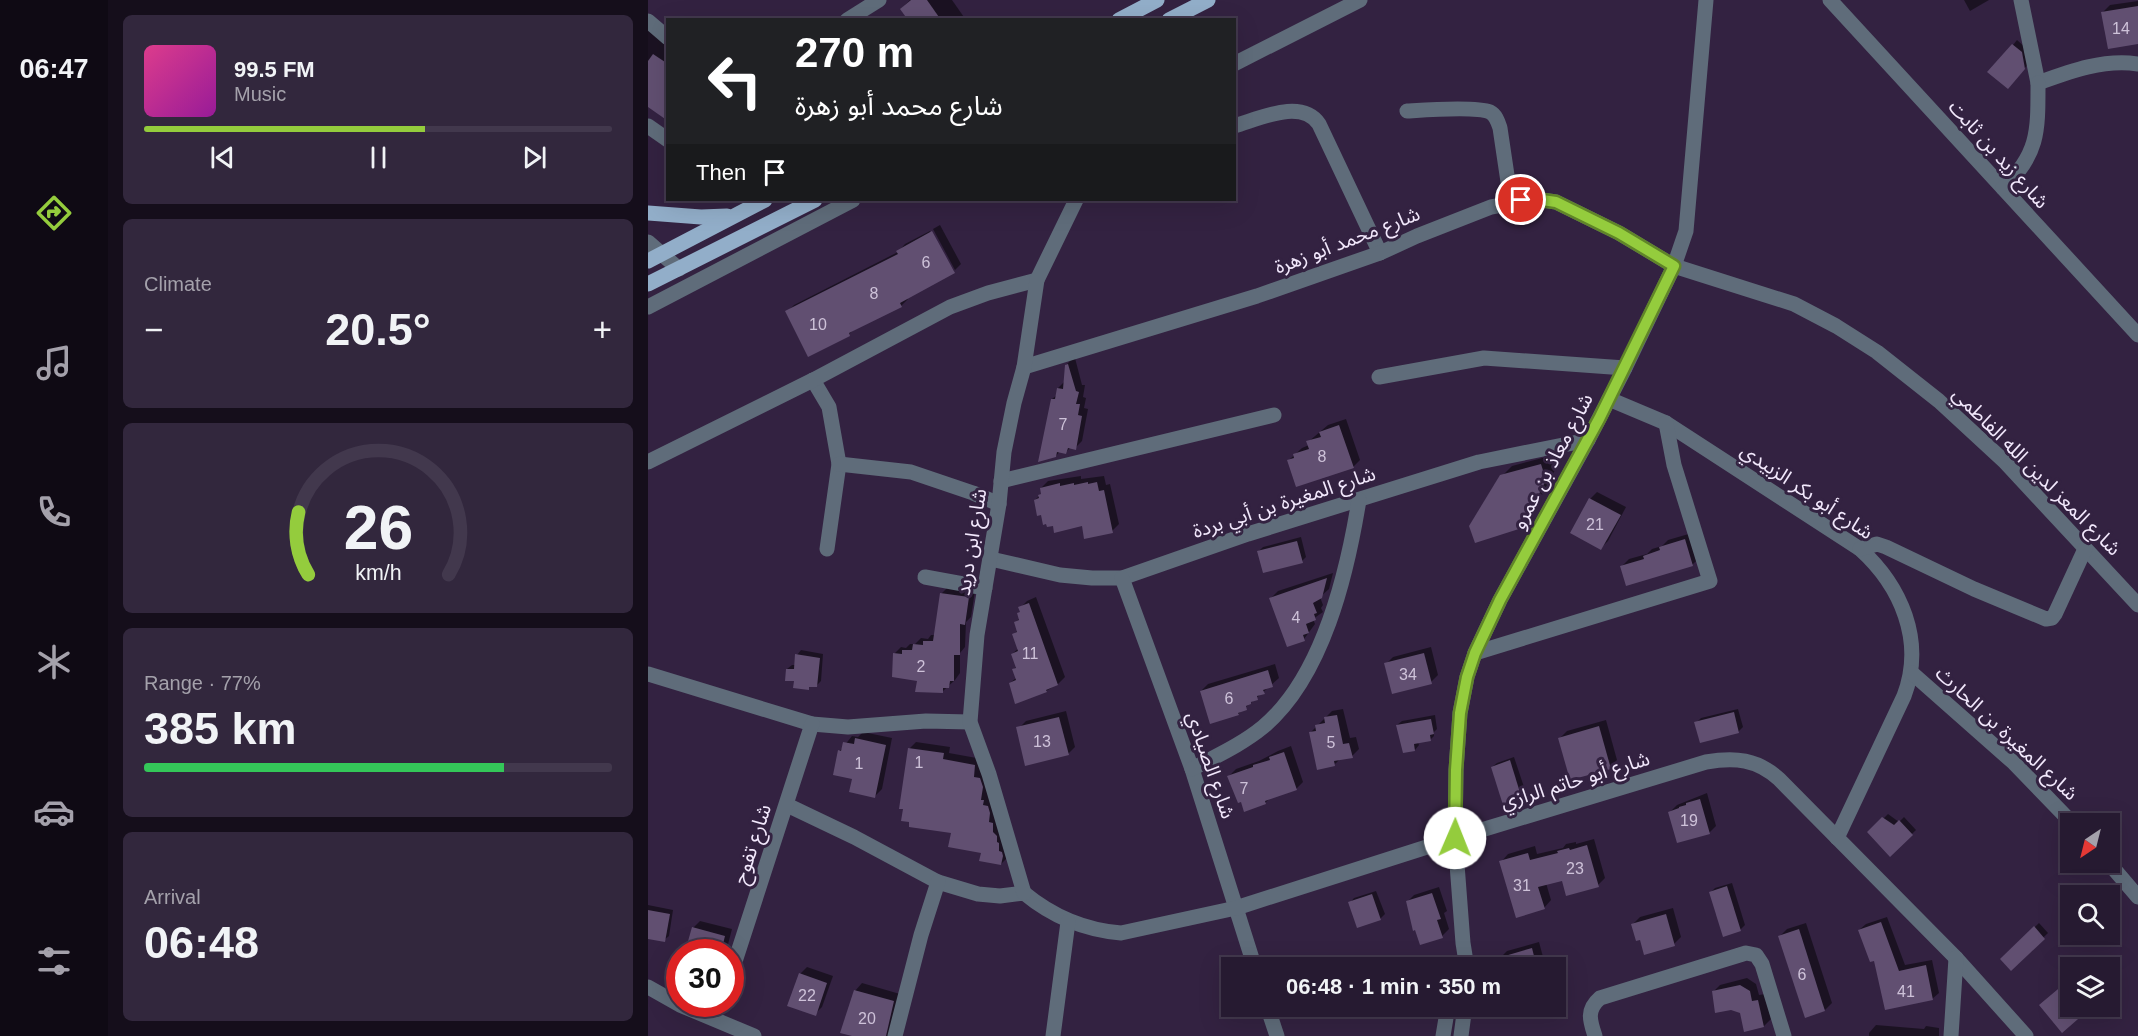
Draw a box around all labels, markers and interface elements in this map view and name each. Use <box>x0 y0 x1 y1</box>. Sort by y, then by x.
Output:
house number: 14 <box>2112 20 2130 37</box>
text: 270 m <box>795 29 914 76</box>
icon: left <box>696 42 774 120</box>
text: 06:47 <box>19 54 89 84</box>
text: 99.5 FM <box>234 57 315 82</box>
text: Music <box>234 83 286 105</box>
text: شارع محمد أبو زهرة <box>795 91 1003 121</box>
street label: شارع زيد بن ثابت <box>1942 95 2053 215</box>
icon: previous <box>206 141 239 174</box>
icon: pause <box>362 141 395 174</box>
icon: next <box>518 141 551 174</box>
icon: arrive <box>758 156 791 189</box>
text: Then <box>696 160 746 185</box>
pin <box>1495 174 1546 225</box>
icon: arrive <box>1504 183 1537 216</box>
icon: directions <box>33 192 75 234</box>
street label: شارع محمد أبو زهرة <box>1271 202 1424 282</box>
house number: 6 <box>922 254 931 271</box>
text: Climate <box>144 273 212 295</box>
house number: 8 <box>870 285 879 302</box>
text: 20.5° <box>325 304 431 355</box>
text: − <box>144 311 163 348</box>
text: + <box>593 311 612 348</box>
house number: 10 <box>809 316 827 333</box>
icon: music <box>33 342 75 384</box>
street label: شارع المعز لدين الله الفاطمي <box>1945 382 2126 563</box>
street label: شارع معاذ بن عمرو <box>1507 389 1601 534</box>
house number: 7 <box>1059 416 1068 433</box>
street label: شارع أبو بكر الزبيدي <box>1734 438 1878 547</box>
house number: 8 <box>1318 448 1327 465</box>
street label: شارع المغيرة بن أبي بردة <box>1190 462 1380 546</box>
street label: شارع ابن دريد <box>952 487 994 598</box>
icon: phone <box>33 491 75 533</box>
text: 26 <box>343 493 413 562</box>
house number: 21 <box>1586 516 1604 533</box>
text: km/h <box>355 561 401 585</box>
house number: 4 <box>1292 609 1301 626</box>
icon: climate <box>33 641 75 683</box>
house number: 11 <box>1022 645 1038 662</box>
house number: 2 <box>917 658 926 675</box>
street label: شارع المغيرة بن الحارث <box>1929 662 2083 807</box>
house number: 34 <box>1399 666 1417 683</box>
text: Range · 77% <box>144 672 261 694</box>
house number: 6 <box>1225 690 1234 707</box>
text: 385 km <box>144 703 297 754</box>
street label: شارع الصيادي <box>1178 709 1240 823</box>
house number: 13 <box>1033 733 1051 750</box>
house number: 5 <box>1327 734 1336 751</box>
street label: شارع أبو حاتم الرازي <box>1498 746 1654 818</box>
house number: 1 <box>915 754 924 771</box>
house number: 1 <box>855 755 864 772</box>
house number: 7 <box>1240 780 1249 797</box>
icon: car <box>33 791 75 833</box>
street label: شارع تفوح <box>729 801 779 888</box>
position arrow <box>1423 806 1487 870</box>
house number: 19 <box>1680 812 1698 829</box>
north arrow <box>2060 813 2120 873</box>
map controls <box>2060 813 2120 1017</box>
house number: 23 <box>1566 860 1584 877</box>
house number: 31 <box>1513 877 1531 894</box>
button: search <box>2060 885 2120 945</box>
text: Arrival <box>144 886 201 908</box>
text: 06:48 <box>144 917 259 968</box>
speed limit sign: 30 <box>666 939 744 1017</box>
icon: filters <box>33 940 75 982</box>
button: layers <box>2060 957 2120 1017</box>
house number: 6 <box>1798 966 1807 983</box>
text: 06:48 · 1 min · 350 m <box>1286 974 1501 999</box>
house number: 41 <box>1897 983 1915 1000</box>
house number: 22 <box>798 987 816 1004</box>
house number: 20 <box>858 1010 876 1027</box>

